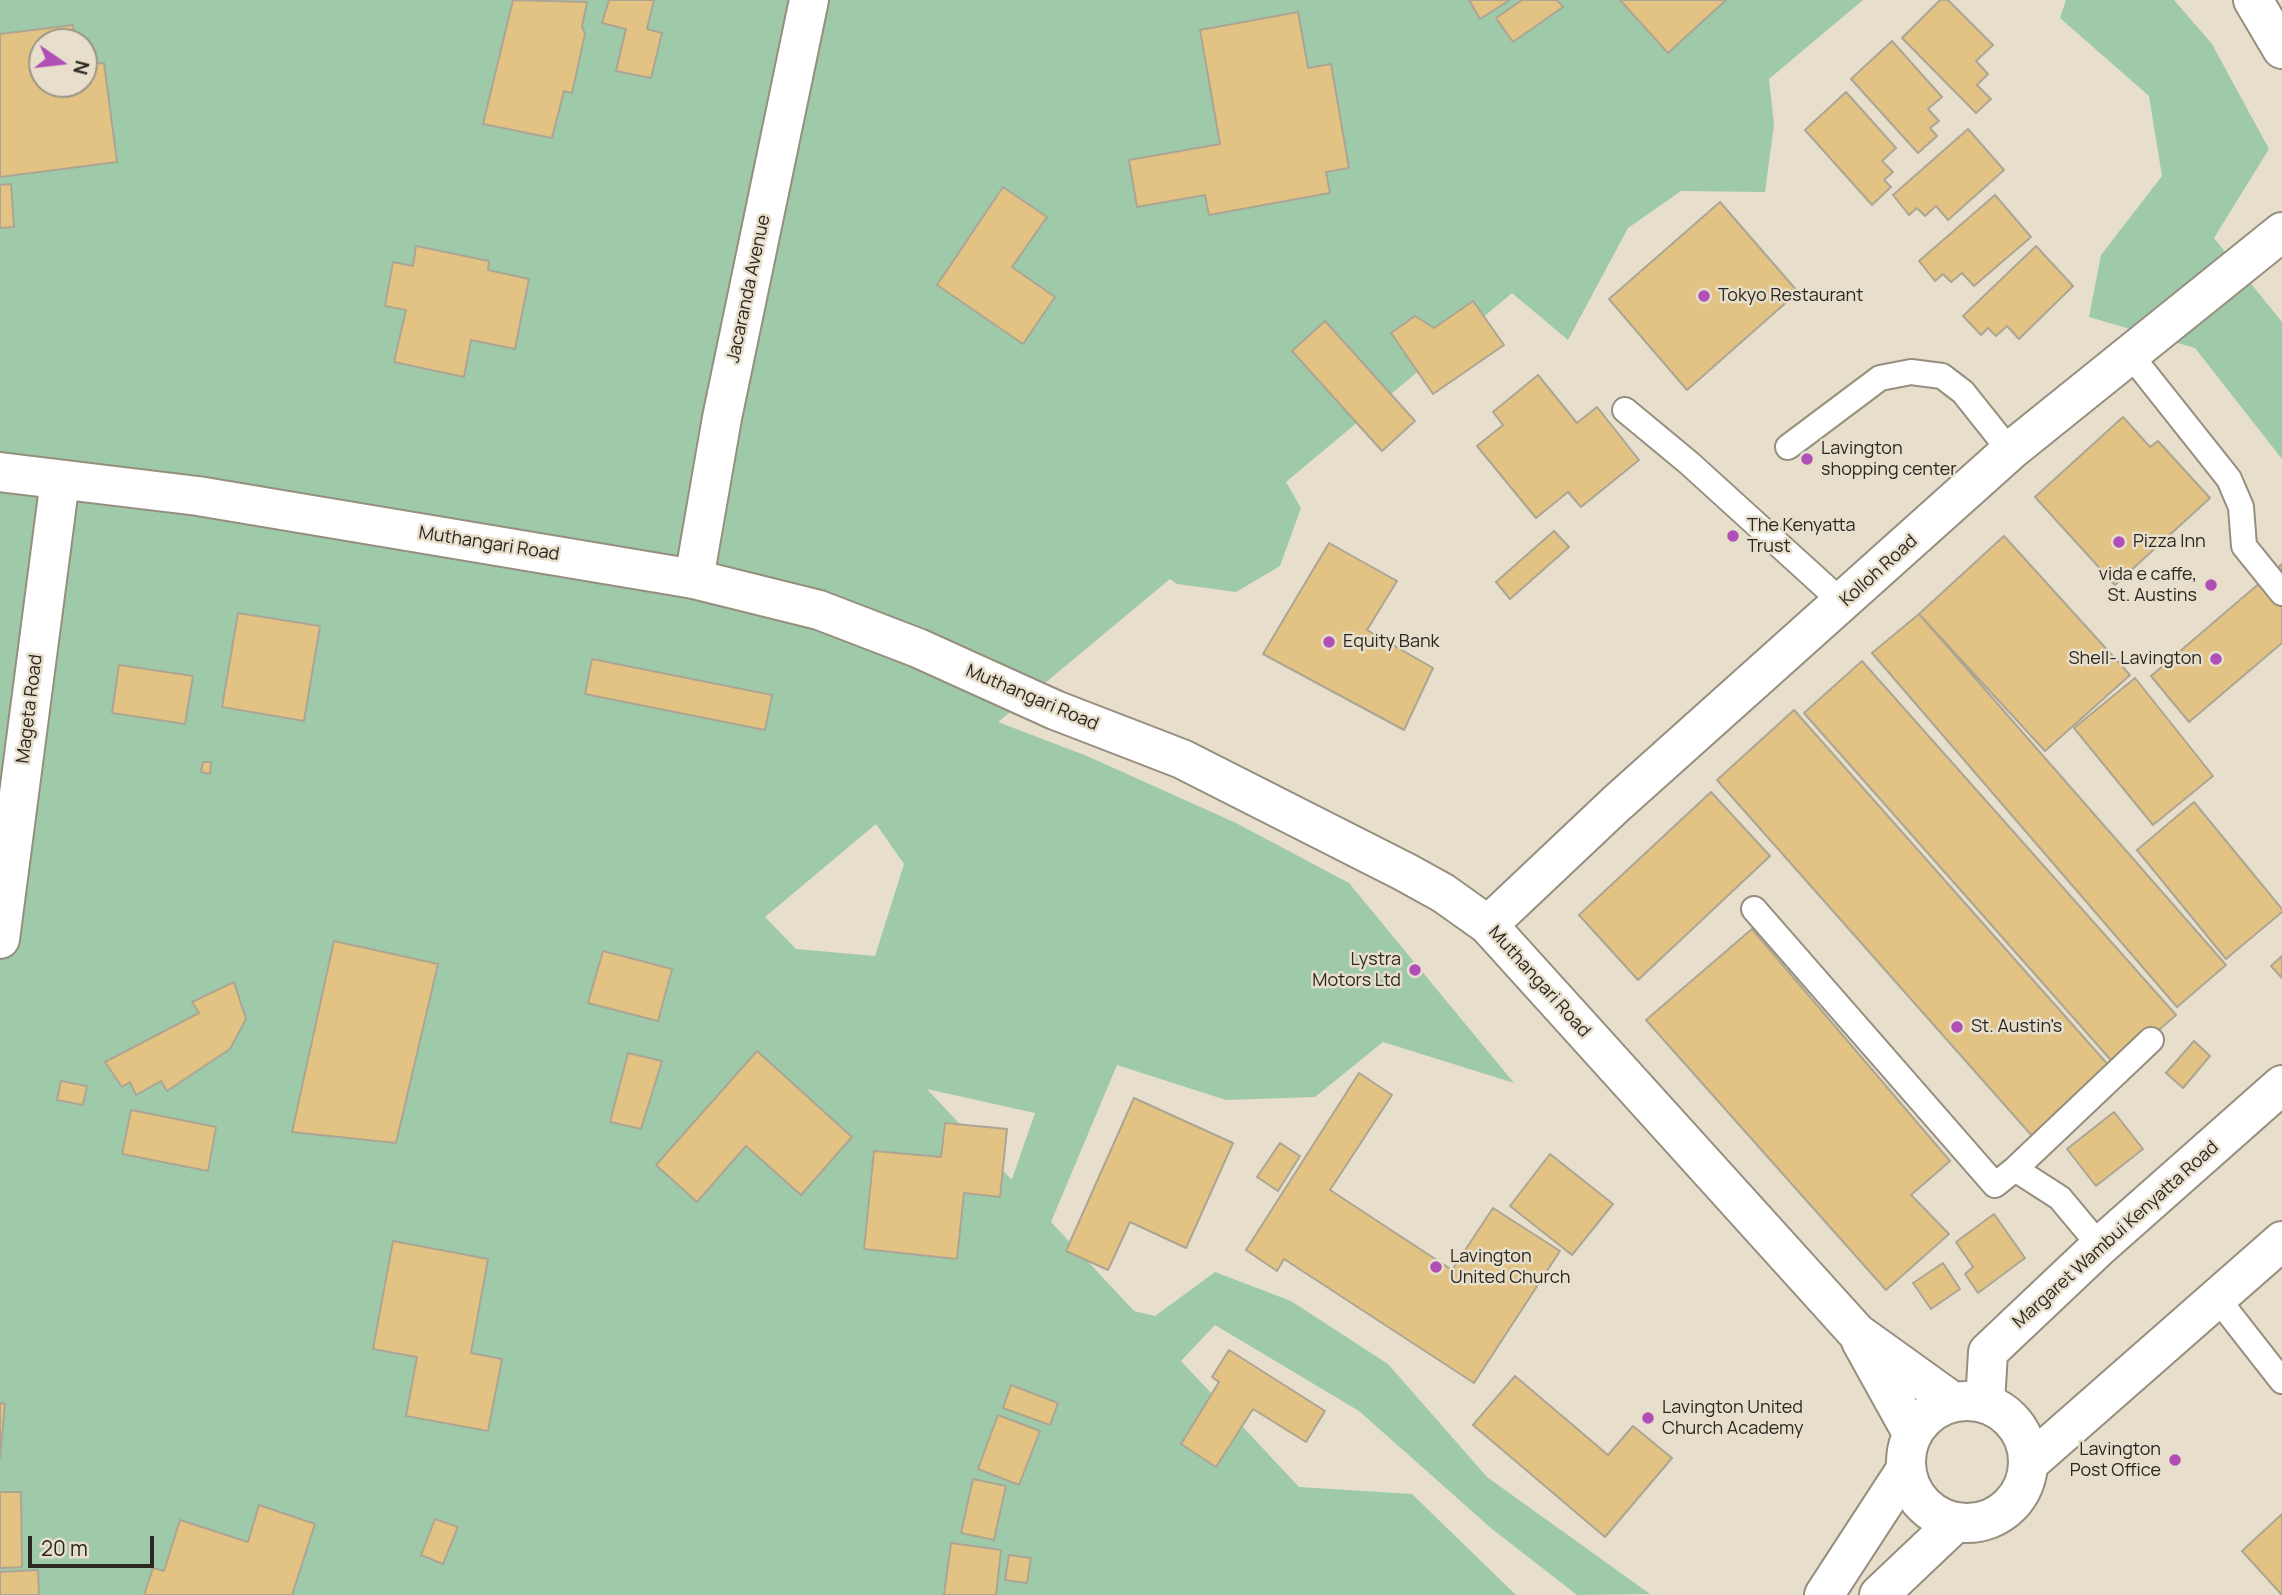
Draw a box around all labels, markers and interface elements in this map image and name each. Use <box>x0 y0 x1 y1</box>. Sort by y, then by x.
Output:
north arrow <box>28 28 98 98</box>
text: N <box>67 58 96 77</box>
street label: Jacaranda Avenue <box>723 213 775 365</box>
place label: Tokyo Restaurant <box>1718 285 1864 307</box>
marker: Tokyo Restaurant <box>1696 288 1712 304</box>
place label: Lavington shopping center <box>1821 438 1957 480</box>
marker: Lavington shopping center <box>1799 451 1815 467</box>
place label: The Kenyatta Trust <box>1747 515 1856 558</box>
street label: Muthangari Road <box>417 522 561 566</box>
marker: The Kenyatta Trust <box>1725 528 1741 544</box>
street label: Kolloh Road <box>1836 531 1922 611</box>
place label: Pizza Inn <box>2133 531 2206 553</box>
marker: Pizza Inn <box>2111 534 2127 550</box>
place label: vida e caffe, St. Austins <box>2099 564 2197 606</box>
marker: vida e caffe, St. Austins <box>2203 577 2219 593</box>
place label: Equity Bank <box>1343 631 1440 653</box>
marker: Equity Bank <box>1321 634 1337 650</box>
place label: Shell- Lavington <box>2068 648 2202 670</box>
marker: Shell- Lavington <box>2208 651 2224 667</box>
street label: Mageta Road <box>13 653 47 765</box>
street label: Muthangari Road <box>962 660 1102 736</box>
street label: Muthangari Road <box>1483 922 1595 1042</box>
place label: Lystra Motors Ltd <box>1312 949 1401 992</box>
marker: Lystra Motors Ltd <box>1407 962 1423 978</box>
place label: St. Austin's <box>1971 1016 2062 1038</box>
marker: St. Austin's <box>1949 1019 1965 1035</box>
street label: Margaret Wambui Kenyatta Road <box>2009 1137 2223 1333</box>
place label: Lavington United Church <box>1450 1246 1570 1288</box>
marker: Lavington United Church <box>1428 1259 1444 1275</box>
place label: Lavington United Church Academy <box>1662 1397 1803 1440</box>
marker: Lavington United Church Academy <box>1640 1410 1656 1426</box>
place label: Lavington Post Office <box>2070 1439 2161 1482</box>
marker: Lavington Post Office <box>2167 1452 2183 1468</box>
scale bar <box>32 1522 158 1566</box>
text: 20 m <box>41 1534 88 1562</box>

